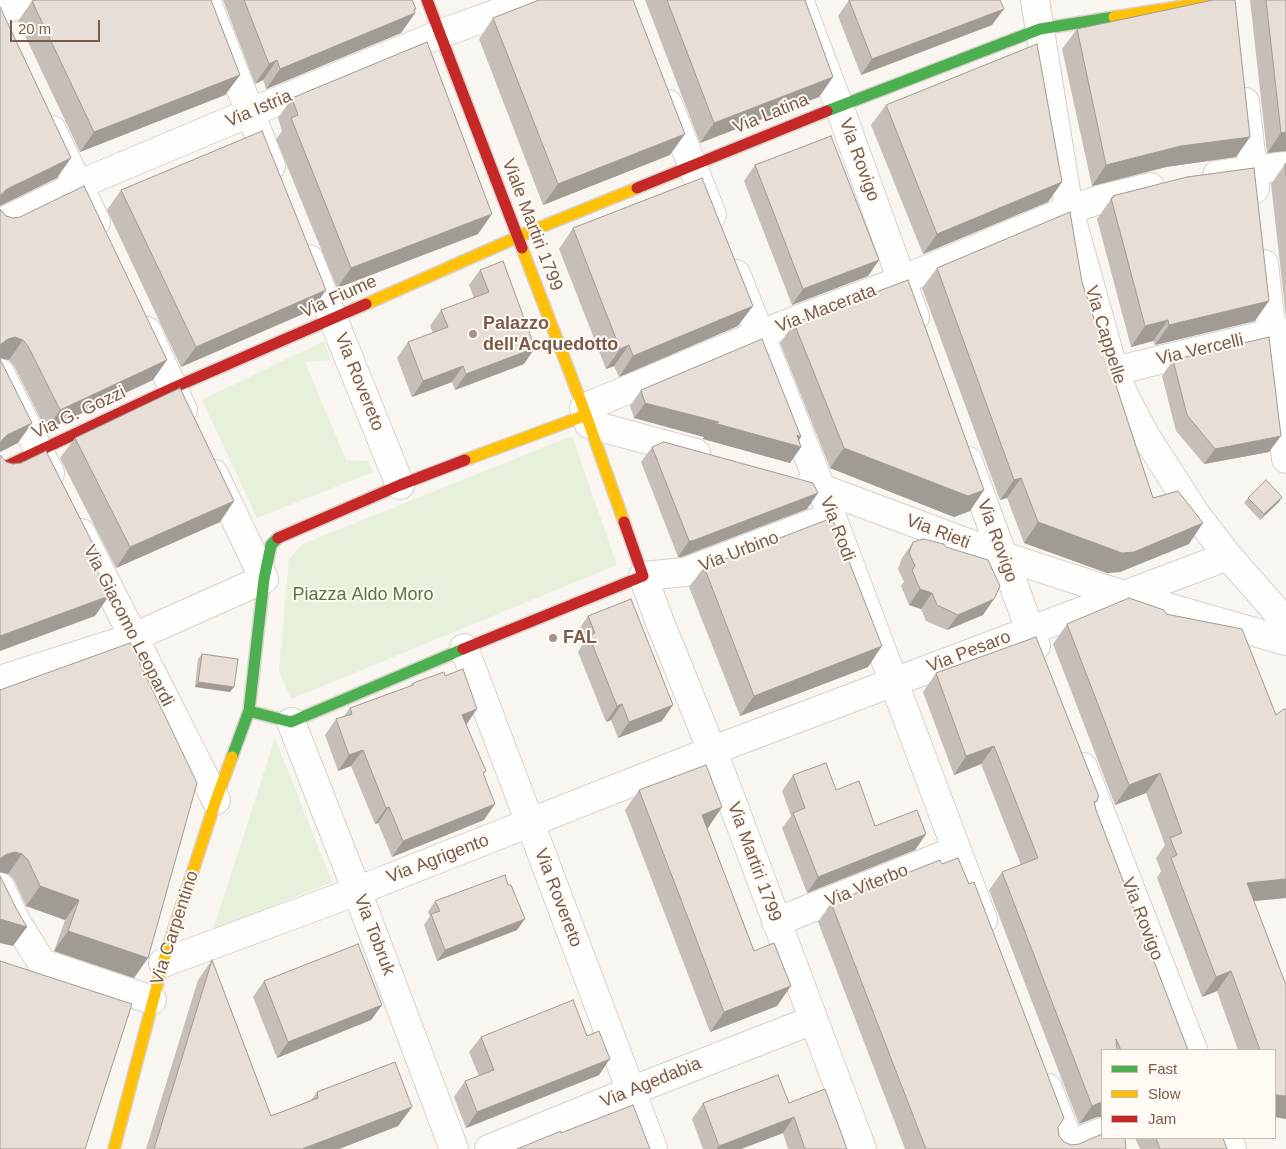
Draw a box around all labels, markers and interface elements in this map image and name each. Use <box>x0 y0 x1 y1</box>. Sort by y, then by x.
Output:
scale bar <box>12 10 102 42</box>
text: 20 m <box>18 20 51 37</box>
street label: Via Istria <box>223 85 295 133</box>
street label: Via Latina <box>730 89 812 139</box>
street label: Via Rovigo <box>834 116 884 204</box>
street label: Viale Martiri 1799 <box>497 156 567 294</box>
street label: Via Fiume <box>298 271 380 323</box>
street label: Via Macerata <box>773 280 879 338</box>
street label: Via Cappelle <box>1080 283 1130 387</box>
place label: Palazzo dell'Acquedotto <box>483 313 618 356</box>
marker: Palazzo dell'Acquedotto <box>467 328 479 340</box>
street label: Via Vercelli <box>1154 329 1246 371</box>
street label: Via Rovereto <box>330 330 388 434</box>
street label: Via G. Gozzi <box>29 382 129 444</box>
street label: Via Rodi <box>815 494 859 564</box>
street label: Via Rovigo <box>972 497 1022 585</box>
street label: Via Rieti <box>903 510 973 554</box>
street label: Via Urbino <box>696 527 782 577</box>
street label: Via Giacomo Leopardi <box>78 542 178 710</box>
park label: Piazza Aldo Moro <box>292 584 434 606</box>
street label: Via Pesaro <box>924 626 1014 678</box>
place label: FAL <box>563 627 597 649</box>
marker: FAL <box>547 632 559 644</box>
street label: Via Martiri 1799 <box>722 799 786 925</box>
street label: Via Agrigento <box>384 830 492 888</box>
street label: Via Rovereto <box>529 846 587 950</box>
street label: Via Viterbo <box>822 860 912 912</box>
street label: Via Carpentino <box>146 868 204 988</box>
street label: Via Rovigo <box>1116 875 1168 963</box>
street label: Via Tobruk <box>349 892 399 978</box>
legend <box>1101 1049 1276 1139</box>
street label: Via Agedabia <box>597 1053 705 1113</box>
text: Fast <box>1148 1060 1177 1077</box>
text: Slow <box>1148 1085 1181 1102</box>
text: Jam <box>1148 1110 1176 1127</box>

